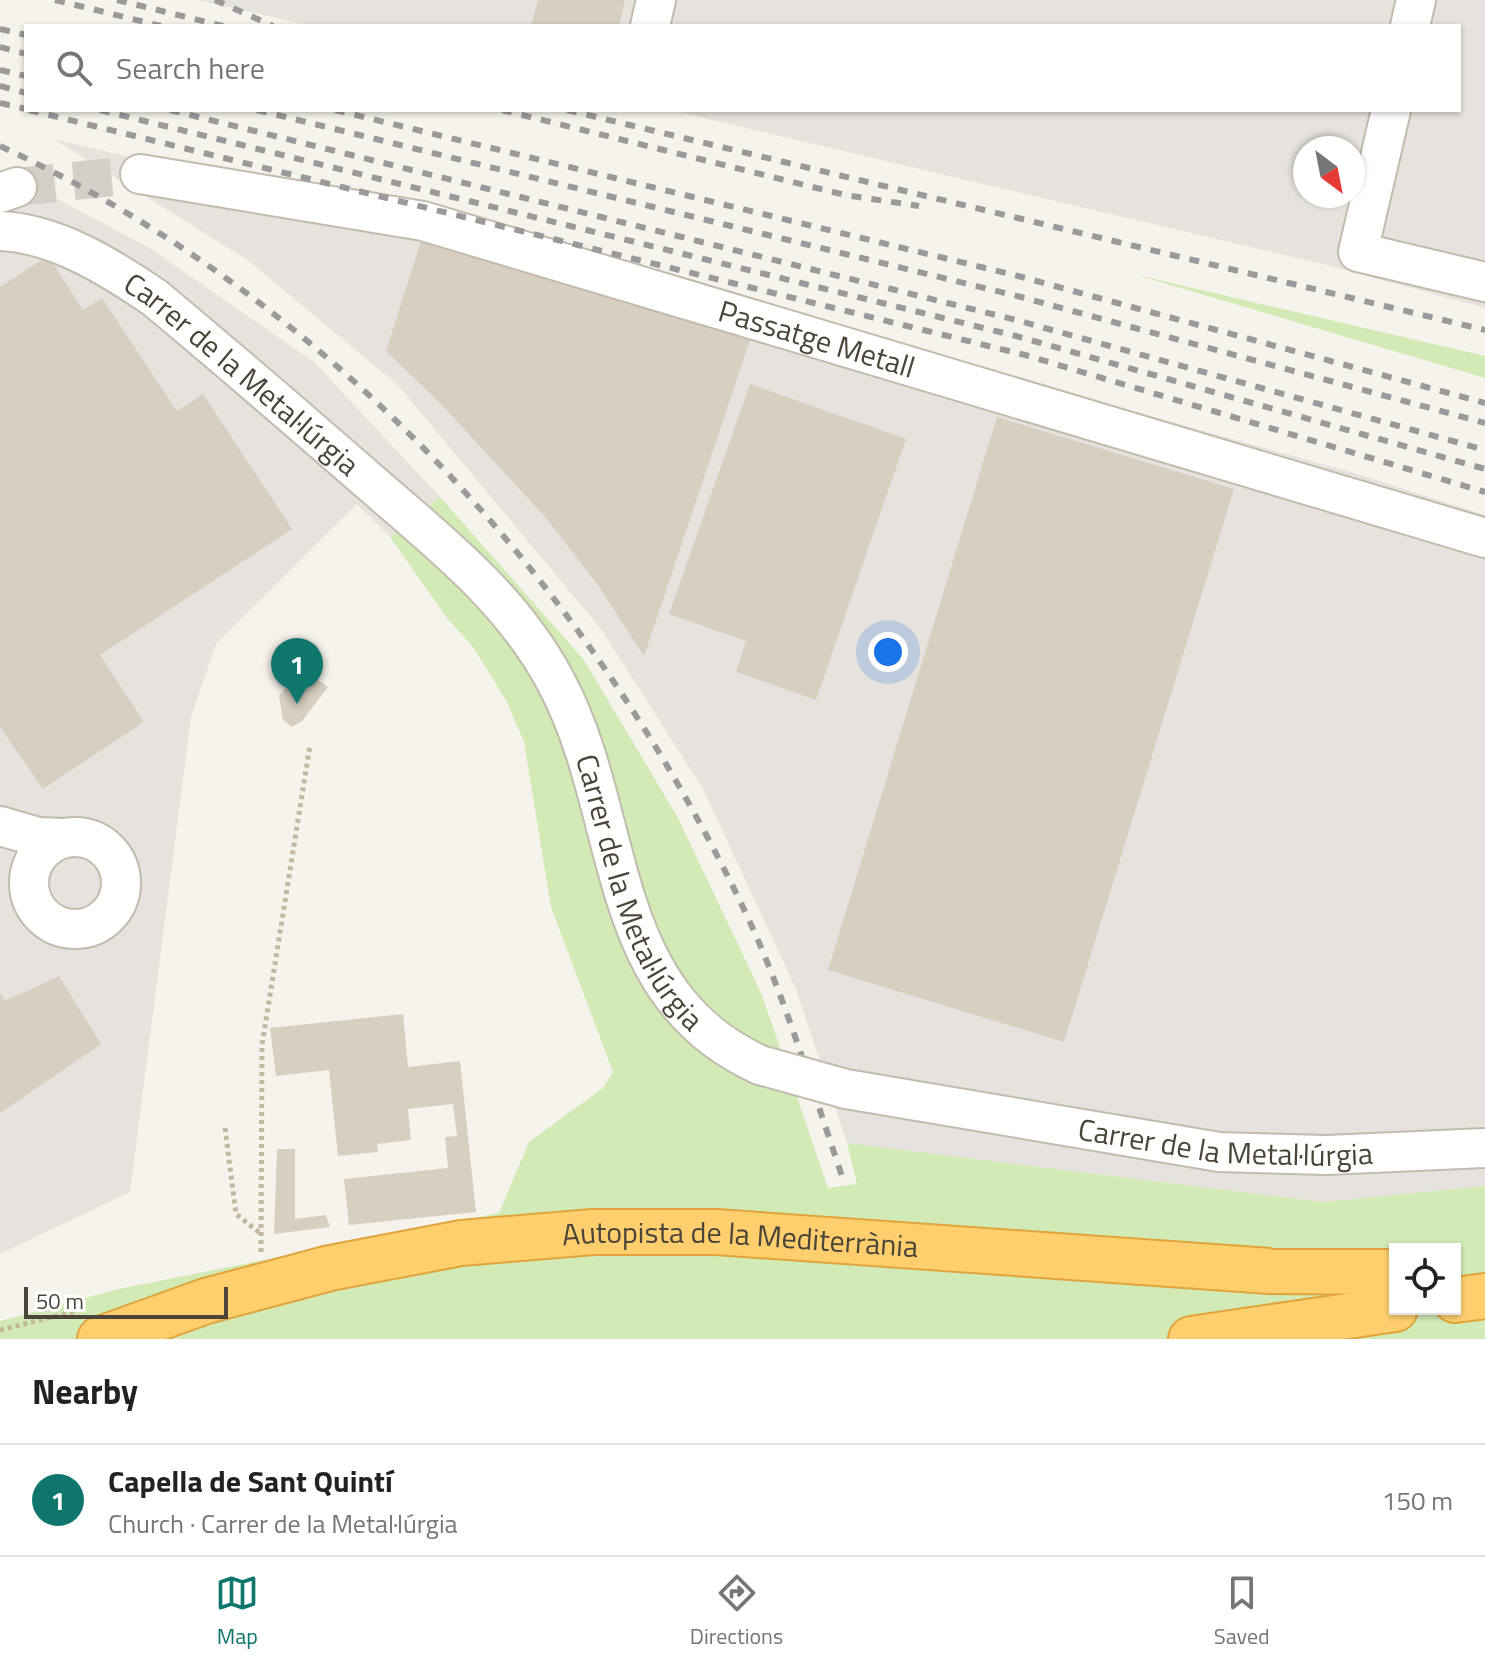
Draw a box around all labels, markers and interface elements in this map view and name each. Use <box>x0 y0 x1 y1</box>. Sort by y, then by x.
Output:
search box <box>24 24 1461 112</box>
text: Search here <box>116 45 265 91</box>
icon: search <box>52 46 96 90</box>
north arrow <box>1293 136 1365 208</box>
street label: Carrer de la Metal·lúrgia <box>115 260 370 486</box>
street label: Passatge Metall <box>713 288 921 390</box>
your location <box>868 632 908 672</box>
pin: 1 <box>271 638 323 704</box>
street label: Carrer de la Metal·lúrgia <box>564 748 715 1041</box>
street label: Carrer de la Metal·lúrgia <box>1075 1106 1374 1178</box>
street label: Autopista de la Mediterrània <box>560 1209 920 1269</box>
map controls <box>1389 1243 1461 1315</box>
button: locate <box>1389 1243 1461 1315</box>
scale bar <box>24 1283 228 1319</box>
text: 50 m <box>36 1284 84 1318</box>
text: Nearby <box>32 1365 138 1417</box>
text: Capella de Sant Quintí <box>108 1458 393 1504</box>
text: 1 <box>51 1481 65 1520</box>
text: 150 m <box>1382 1481 1453 1520</box>
text: Church · Carrer de la Metal·lúrgia <box>108 1504 458 1543</box>
tab: Map <box>215 1571 259 1653</box>
tab: Directions <box>690 1571 783 1653</box>
tab: Saved <box>1214 1571 1270 1653</box>

